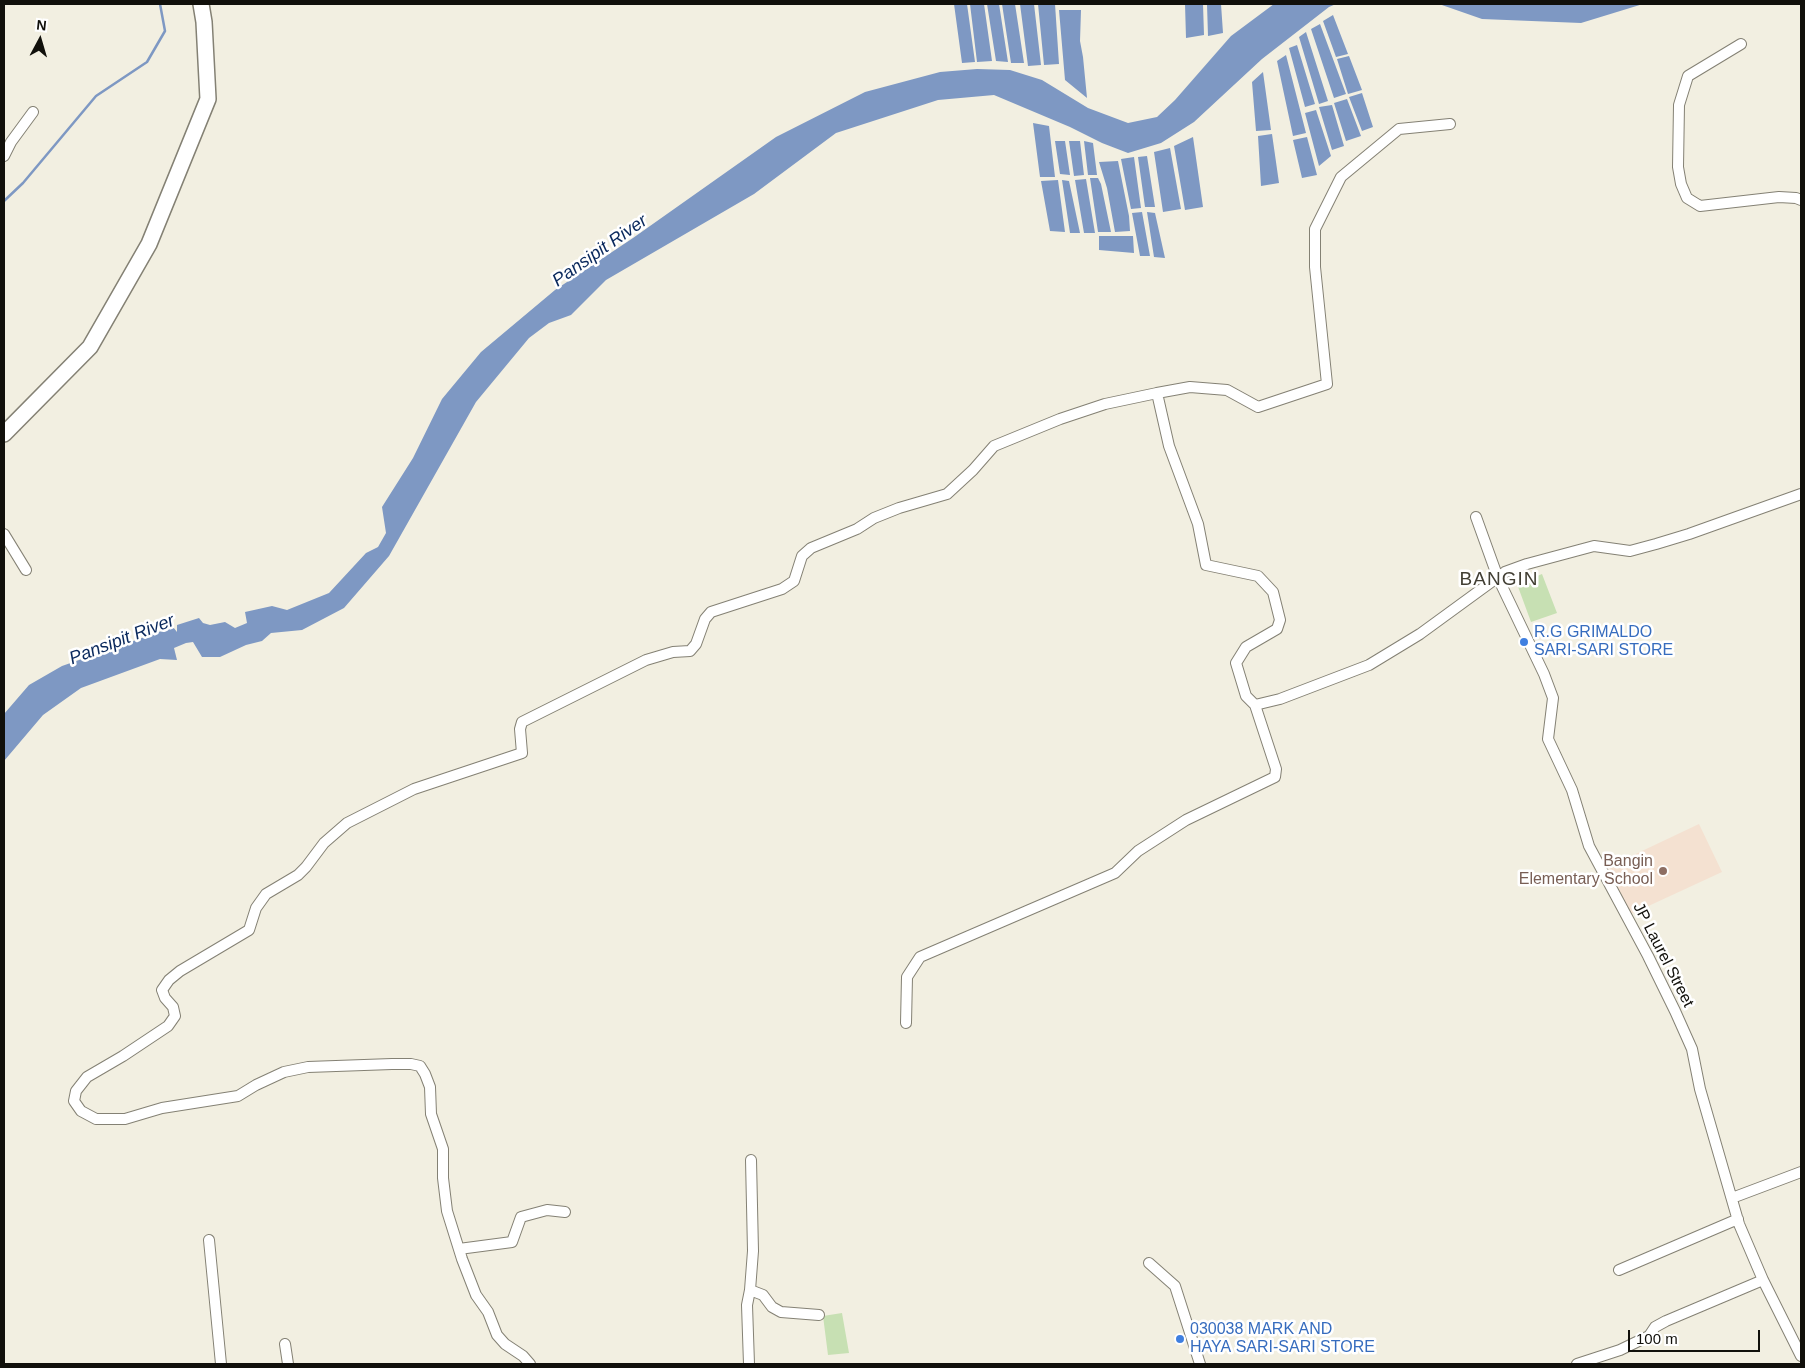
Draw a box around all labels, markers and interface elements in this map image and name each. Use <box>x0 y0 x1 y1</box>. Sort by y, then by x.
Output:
north arrow <box>15 15 65 65</box>
text: N <box>36 17 47 34</box>
water label: Pansipit River <box>548 210 652 292</box>
district label: BANGIN <box>1459 569 1539 591</box>
water label: Pansipit River <box>66 610 178 670</box>
place label: R.G GRIMALDO SARI-SARI STORE <box>1534 623 1673 661</box>
marker: R.G GRIMALDO SARI-SARI STORE <box>1518 636 1530 648</box>
place label: Bangin Elementary School <box>1519 852 1653 890</box>
marker: Bangin Elementary School <box>1657 865 1669 877</box>
street label: JP Laurel Street <box>1628 900 1698 1010</box>
place label: 030038 MARK AND HAYA SARI-SARI STORE <box>1190 1320 1375 1358</box>
scale bar <box>1630 1320 1762 1352</box>
text: 100 m <box>1636 1330 1678 1347</box>
marker: 030038 MARK AND HAYA SARI-SARI STORE <box>1174 1333 1186 1345</box>

